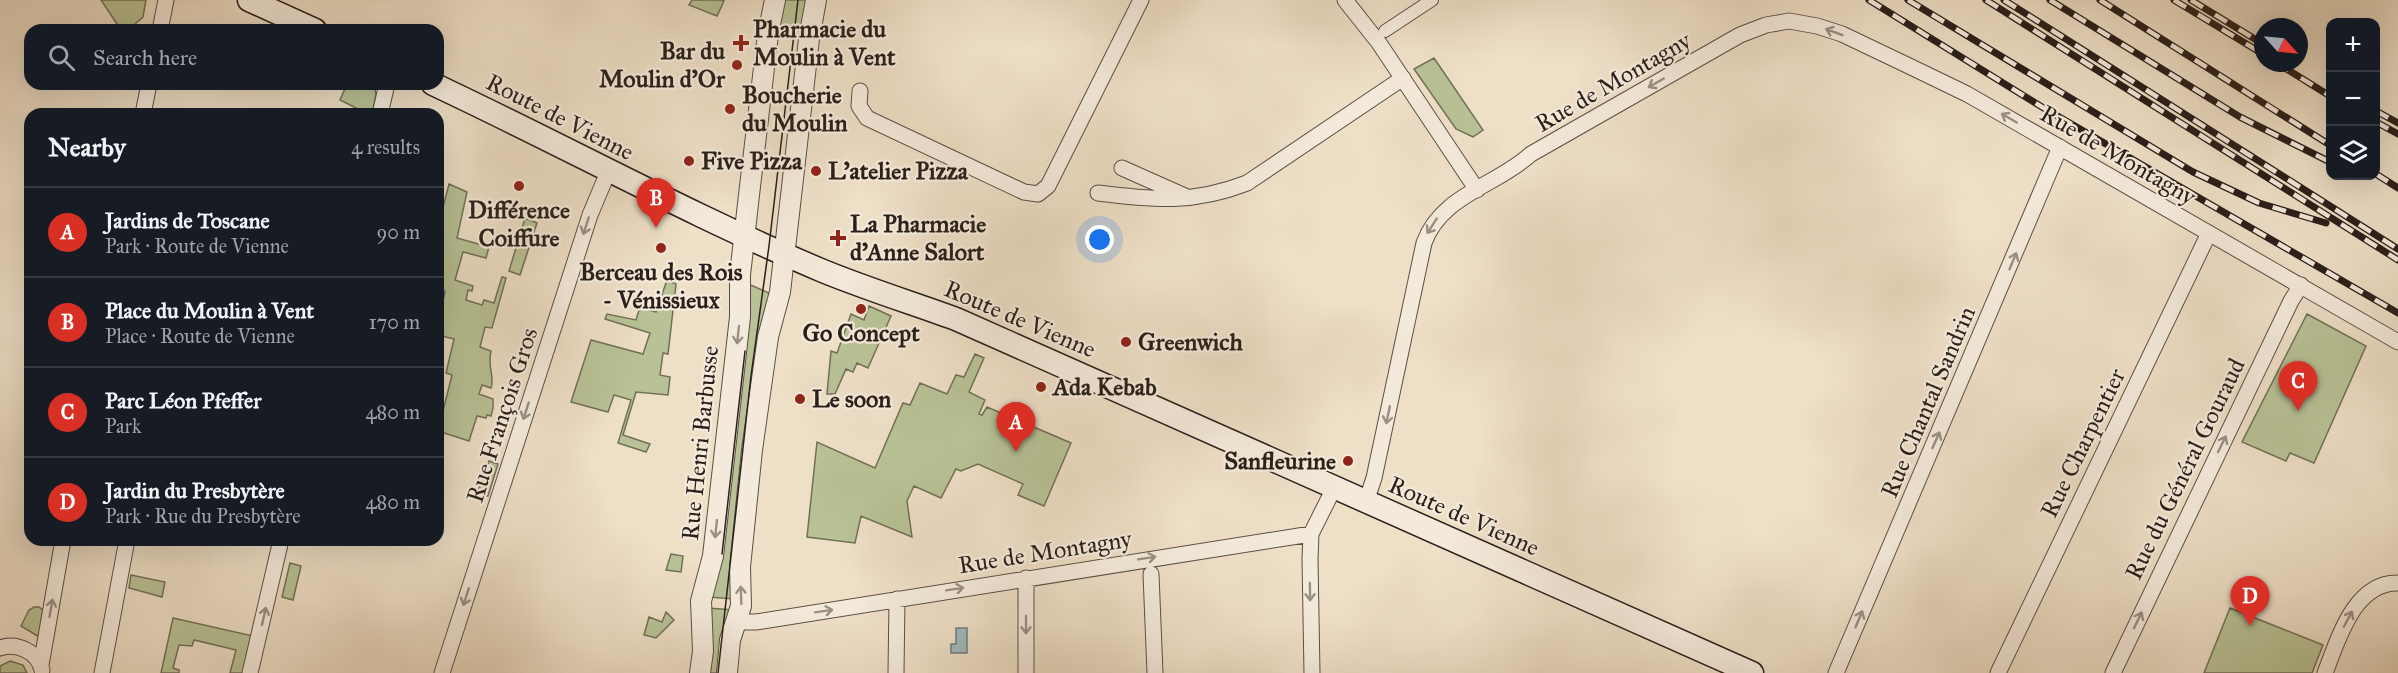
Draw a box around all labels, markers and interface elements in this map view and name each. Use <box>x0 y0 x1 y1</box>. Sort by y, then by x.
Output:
place label: Pharmacie du Moulin à Vent <box>753 14 896 72</box>
north arrow <box>2254 18 2308 72</box>
map controls <box>2326 18 2380 180</box>
button: + <box>2326 18 2380 72</box>
search box <box>24 24 444 90</box>
street label: Rue de Montagny <box>1530 25 1697 139</box>
one-way arrow <box>1826 26 1844 37</box>
place label: Bar du Moulin d'Or <box>599 36 726 94</box>
marker: Pharmacie du Moulin à Vent <box>734 36 748 50</box>
icon: search <box>45 41 78 74</box>
text: Search here <box>93 44 197 71</box>
marker: Bar du Moulin d'Or <box>730 58 744 72</box>
street label: Route de Vienne <box>481 67 639 167</box>
button: − <box>2326 72 2380 126</box>
one-way arrow <box>1648 77 1665 89</box>
place label: Boucherie du Moulin <box>742 80 848 138</box>
street label: Rue de Montagny <box>2035 98 2202 212</box>
marker: Boucherie du Moulin <box>723 102 737 116</box>
one-way arrow <box>2001 112 2018 124</box>
button: layers <box>2326 126 2380 180</box>
text: Nearby <box>48 131 126 163</box>
text: 4 results <box>351 135 420 159</box>
place label: Five Pizza <box>701 146 803 176</box>
marker: Five Pizza <box>682 154 696 168</box>
place label: L'atelier Pizza <box>828 156 969 186</box>
marker: L'atelier Pizza <box>809 164 823 178</box>
pin: B <box>636 178 676 228</box>
marker: Différence Coiffure <box>512 179 526 193</box>
place label: Différence Coiffure <box>468 195 570 253</box>
text: Jardins de Toscane <box>105 207 270 234</box>
place label: La Pharmacie d'Anne Salort <box>850 209 986 267</box>
one-way arrow <box>580 216 591 235</box>
one-way arrow <box>1426 217 1438 234</box>
text: A <box>61 220 74 244</box>
text: 90 m <box>377 220 420 244</box>
your location <box>1085 225 1114 254</box>
marker: La Pharmacie d'Anne Salort <box>831 231 845 245</box>
text: Park · Route de Vienne <box>105 234 289 258</box>
marker: Berceau des Rois - Vénissieux <box>654 241 668 255</box>
one-way arrow <box>2008 252 2019 270</box>
place label: Berceau des Rois - Vénissieux <box>579 257 743 315</box>
street label: Route de Vienne <box>940 274 1100 364</box>
text: Place du Moulin à Vent <box>105 297 314 324</box>
marker: Go Concept <box>854 302 868 316</box>
street label: Rue Chantal Sandrin <box>1874 302 1982 502</box>
text: B <box>61 310 74 334</box>
text: 170 m <box>369 310 420 334</box>
place label: Go Concept <box>802 318 920 348</box>
text: Place · Route de Vienne <box>105 324 295 348</box>
street label: Rue François Gros <box>460 324 544 506</box>
one-way arrow <box>732 325 743 345</box>
place label: Greenwich <box>1138 327 1243 357</box>
marker: Greenwich <box>1119 335 1133 349</box>
street label: Rue Henri Barbusse <box>675 344 725 542</box>
street label: Rue du Général Gouraud <box>2118 353 2252 585</box>
pin: C <box>2278 362 2318 411</box>
street label: Rue Charpentier <box>2034 363 2132 523</box>
place label: Ada Kebab <box>1051 372 1157 402</box>
marker: Ada Kebab <box>1034 380 1048 394</box>
place label: Le soon <box>812 384 891 414</box>
text: Parc Léon Pfeffer <box>105 387 261 414</box>
marker: Le soon <box>793 392 807 406</box>
text: C <box>61 400 74 424</box>
text: 480 m <box>365 400 420 424</box>
one-way arrow <box>520 401 531 420</box>
pin: A <box>996 402 1036 452</box>
one-way arrow <box>1381 405 1393 424</box>
text: Park <box>105 414 141 438</box>
one-way arrow <box>1931 431 1942 450</box>
one-way arrow <box>2217 436 2229 454</box>
place label: Sanfleurine <box>1224 446 1336 476</box>
marker: Sanfleurine <box>1341 454 1355 468</box>
street label: Route de Vienne <box>1384 469 1544 563</box>
text: Jardin du Presbytère <box>105 477 285 504</box>
text: D <box>60 490 75 514</box>
text: 480 m <box>365 490 420 514</box>
text: Park · Rue du Presbytère <box>105 504 301 528</box>
one-way arrow <box>710 519 721 539</box>
street label: Rue de Montagny <box>956 523 1135 581</box>
one-way arrow <box>1137 553 1157 564</box>
pin: D <box>2230 576 2270 626</box>
one-way arrow <box>1304 582 1316 602</box>
one-way arrow <box>944 584 964 595</box>
one-way arrow <box>735 586 746 606</box>
one-way arrow <box>460 587 471 606</box>
one-way arrow <box>46 598 57 618</box>
one-way arrow <box>813 605 833 616</box>
one-way arrow <box>258 607 270 626</box>
one-way arrow <box>1854 611 1865 629</box>
one-way arrow <box>2342 611 2354 628</box>
one-way arrow <box>2132 612 2144 630</box>
one-way arrow <box>1020 615 1032 635</box>

